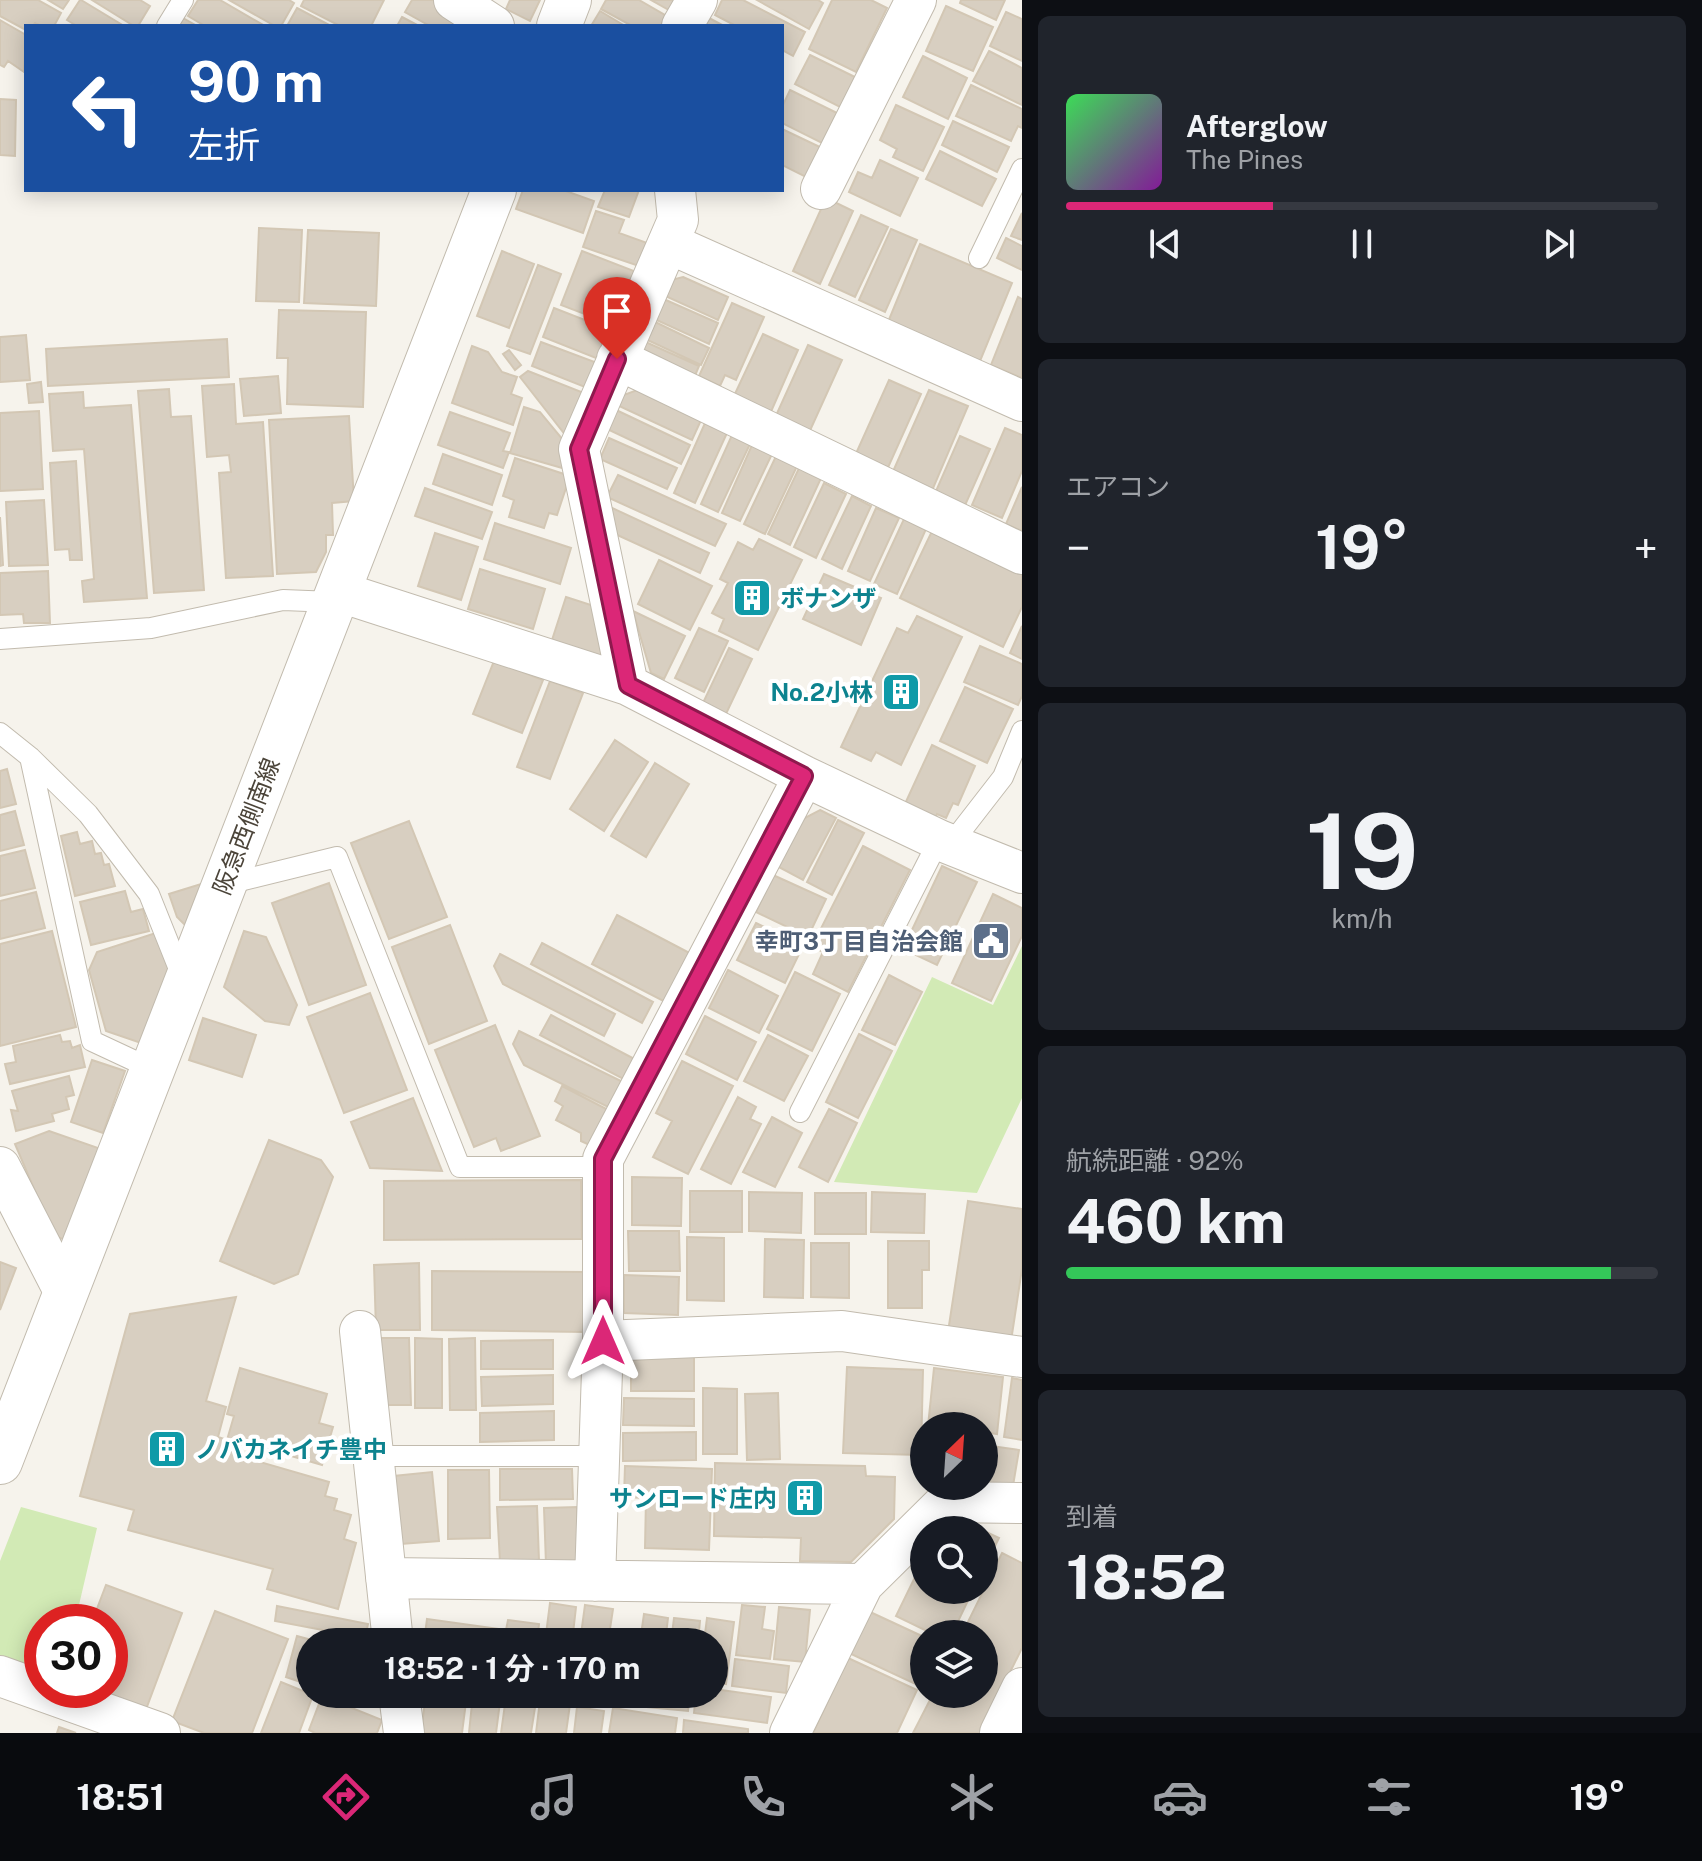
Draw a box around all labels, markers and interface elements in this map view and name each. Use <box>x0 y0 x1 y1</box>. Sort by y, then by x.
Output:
text: 90 m <box>188 49 324 115</box>
icon: left <box>56 56 160 160</box>
text: Afterglow <box>1186 108 1328 144</box>
text: 左折 <box>188 124 260 166</box>
text: The Pines <box>1186 144 1303 175</box>
icon: previous <box>1143 222 1187 266</box>
icon: pause <box>1340 222 1384 266</box>
icon: next <box>1537 222 1581 266</box>
pin <box>583 277 651 359</box>
icon: arrive <box>595 289 639 333</box>
text: エアコン <box>1066 471 1170 502</box>
text: 19° <box>1315 512 1409 583</box>
text: − <box>1066 522 1090 574</box>
text: + <box>1634 522 1658 574</box>
building icon: ボナンザ <box>731 577 773 619</box>
place label: ボナンザ <box>780 584 876 612</box>
building icon: No.2小林 <box>880 671 922 713</box>
place label: No.2小林 <box>771 678 873 706</box>
street label: 阪急西側南線 <box>207 754 285 898</box>
text: 19 <box>1305 790 1419 912</box>
text: km/h <box>1331 903 1393 934</box>
public building icon: 幸町3丁目自治会館 <box>970 920 1012 962</box>
place label: 幸町3丁目自治会館 <box>755 927 963 955</box>
text: 航続距離 · 92% <box>1066 1145 1244 1176</box>
text: 460 km <box>1066 1186 1286 1257</box>
position arrow <box>561 1299 645 1383</box>
north arrow <box>910 1412 998 1500</box>
map controls <box>910 1412 998 1708</box>
building icon: ノバカネイチ豊中 <box>146 1428 188 1470</box>
place label: ノバカネイチ豊中 <box>195 1435 387 1463</box>
building icon: サンロード庄内 <box>784 1477 826 1519</box>
place label: サンロード庄内 <box>609 1484 777 1512</box>
text: 到着 <box>1066 1501 1118 1532</box>
button: search <box>910 1516 998 1604</box>
text: 18:52 <box>1066 1542 1227 1613</box>
speed limit sign: 30 <box>24 1604 128 1708</box>
button: layers <box>910 1620 998 1708</box>
text: 18:52 · 1 分 · 170 m <box>384 1650 640 1686</box>
icon: directions <box>318 1769 374 1825</box>
icon: music <box>526 1769 582 1825</box>
icon: phone <box>735 1769 791 1825</box>
icon: climate <box>944 1769 1000 1825</box>
icon: car <box>1152 1769 1208 1825</box>
icon: filters <box>1361 1769 1417 1825</box>
text: 18:51 <box>76 1776 165 1818</box>
text: 19° <box>1569 1776 1626 1818</box>

